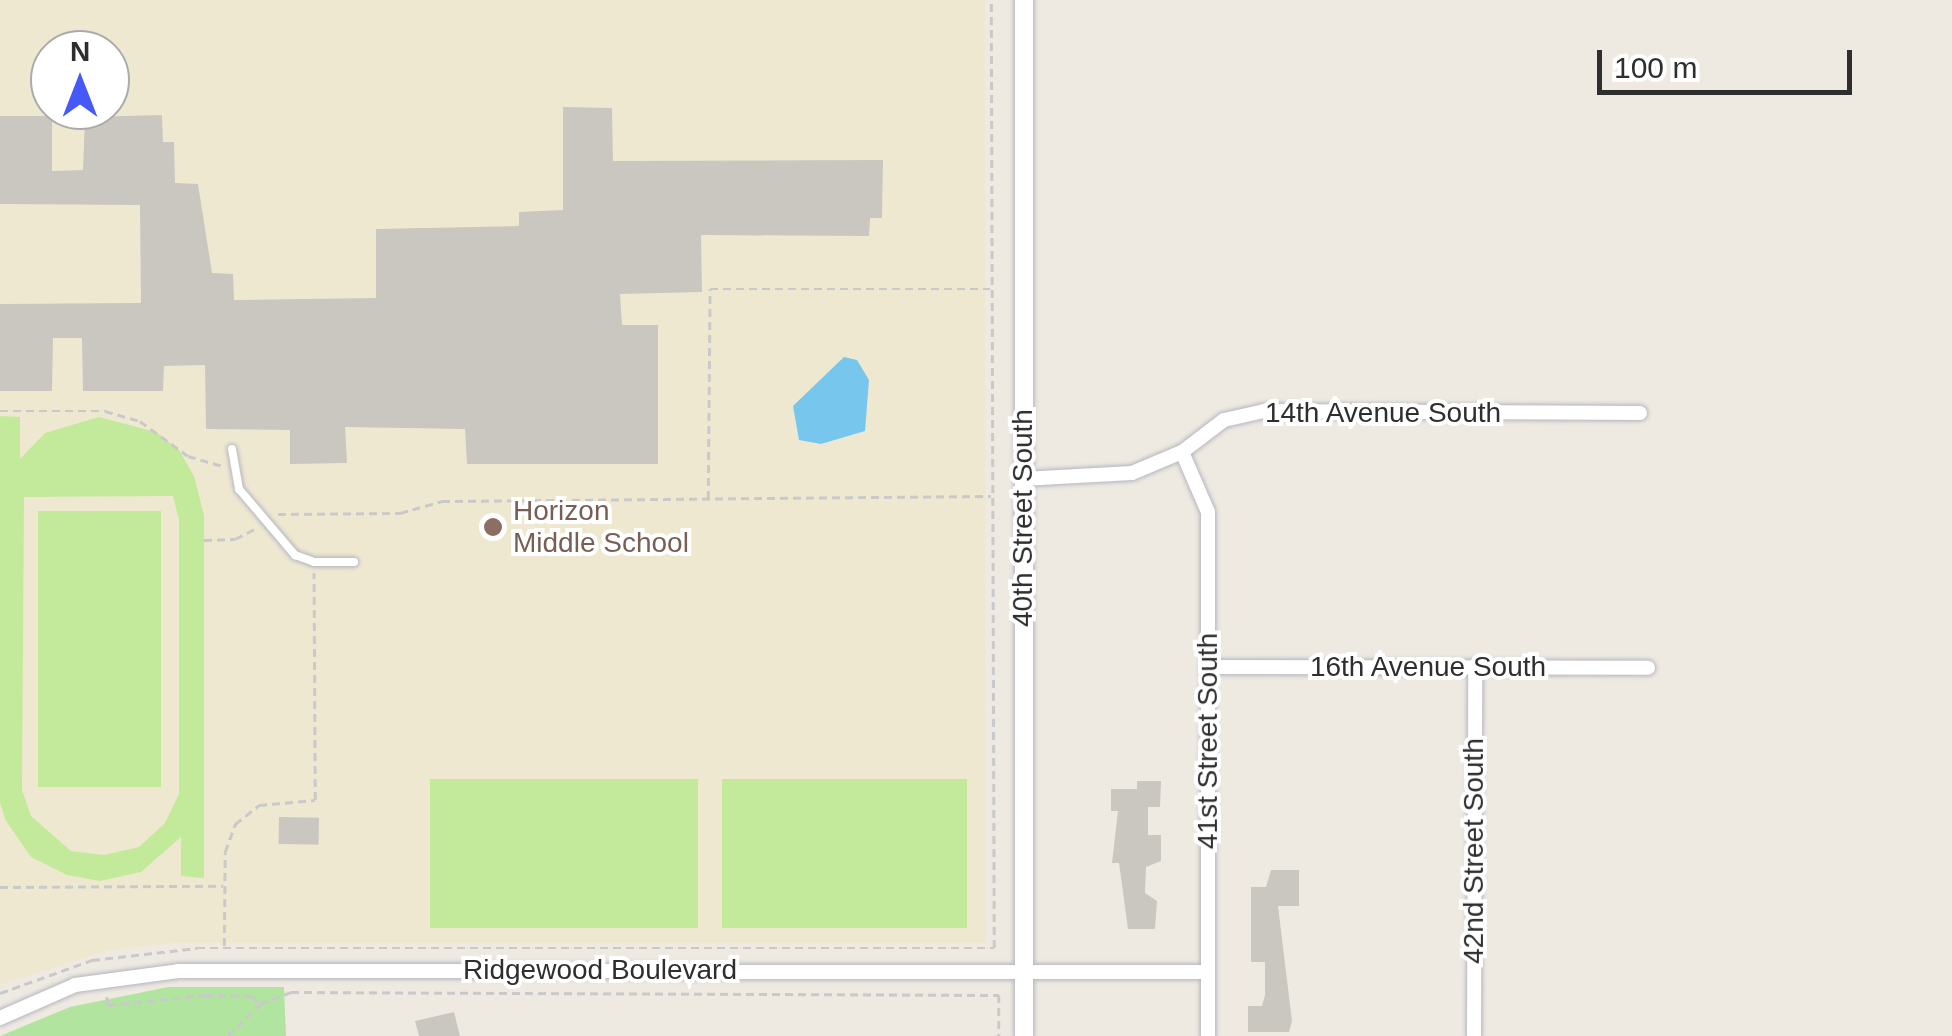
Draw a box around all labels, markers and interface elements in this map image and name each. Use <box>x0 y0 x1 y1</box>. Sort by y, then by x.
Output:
north arrow <box>30 30 130 130</box>
scale bar <box>1602 30 1857 92</box>
text: N <box>70 36 90 67</box>
text: 100 m <box>1614 51 1697 84</box>
street label: 14th Avenue South <box>1264 396 1502 430</box>
street label: 40th Street South <box>1006 409 1040 627</box>
place label: Horizon Middle School <box>513 494 689 560</box>
marker: Horizon Middle School <box>482 516 504 538</box>
street label: 41st Street South <box>1191 633 1225 849</box>
street label: 16th Avenue South <box>1309 650 1547 684</box>
street label: 42nd Street South <box>1457 738 1491 964</box>
street label: Ridgewood Boulevard <box>463 953 737 987</box>

